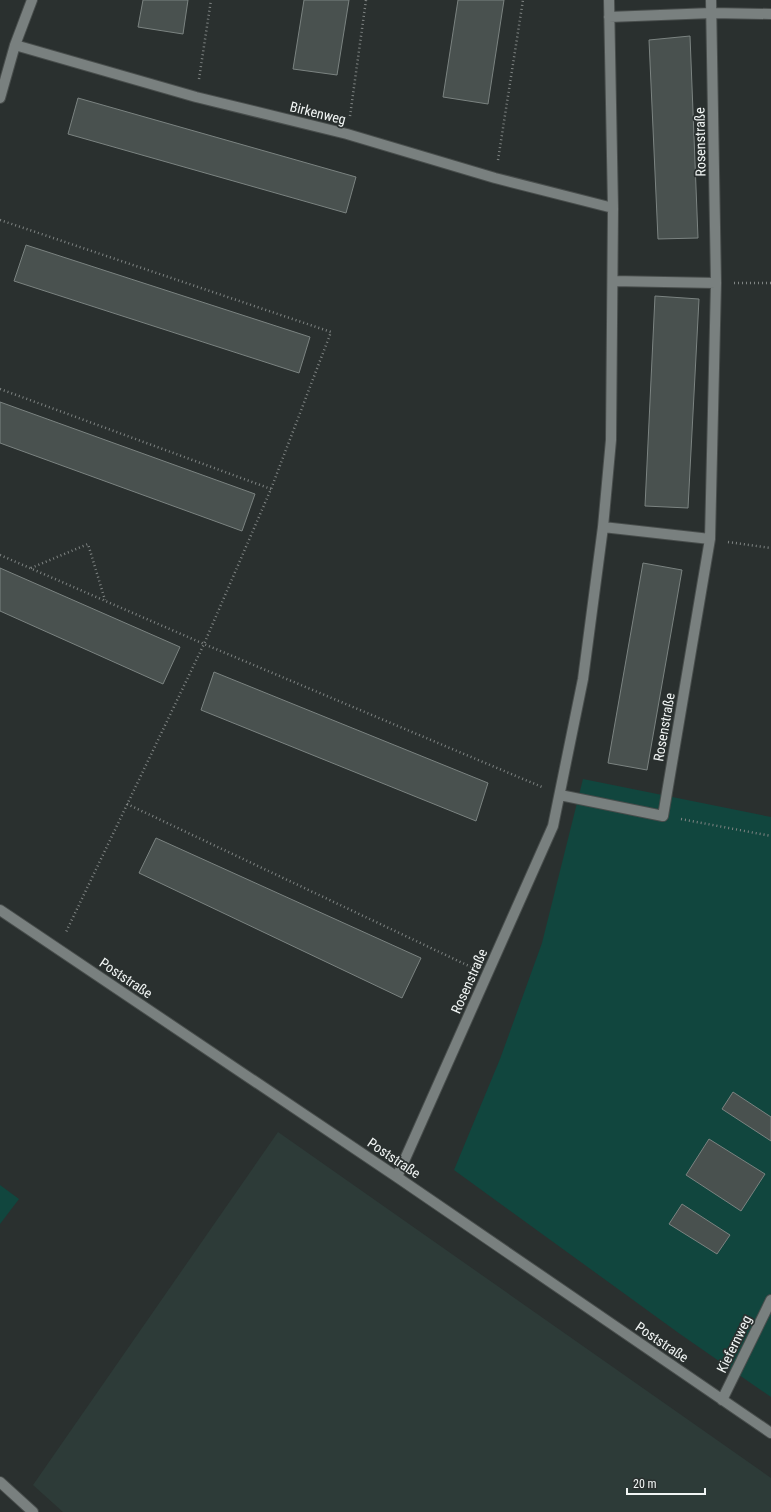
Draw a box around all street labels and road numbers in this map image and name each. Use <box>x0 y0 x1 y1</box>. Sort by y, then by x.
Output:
street label: Birkenweg <box>288 98 348 128</box>
street label: Rosenstraße <box>691 107 709 177</box>
street label: Rosenstraße <box>650 691 678 763</box>
street label: Rosenstraße <box>448 946 491 1016</box>
street label: Poststraße <box>97 955 156 1002</box>
street label: Poststraße <box>365 1135 424 1182</box>
street label: Kiefernweg <box>713 1313 755 1375</box>
street label: Poststraße <box>633 1319 692 1366</box>

